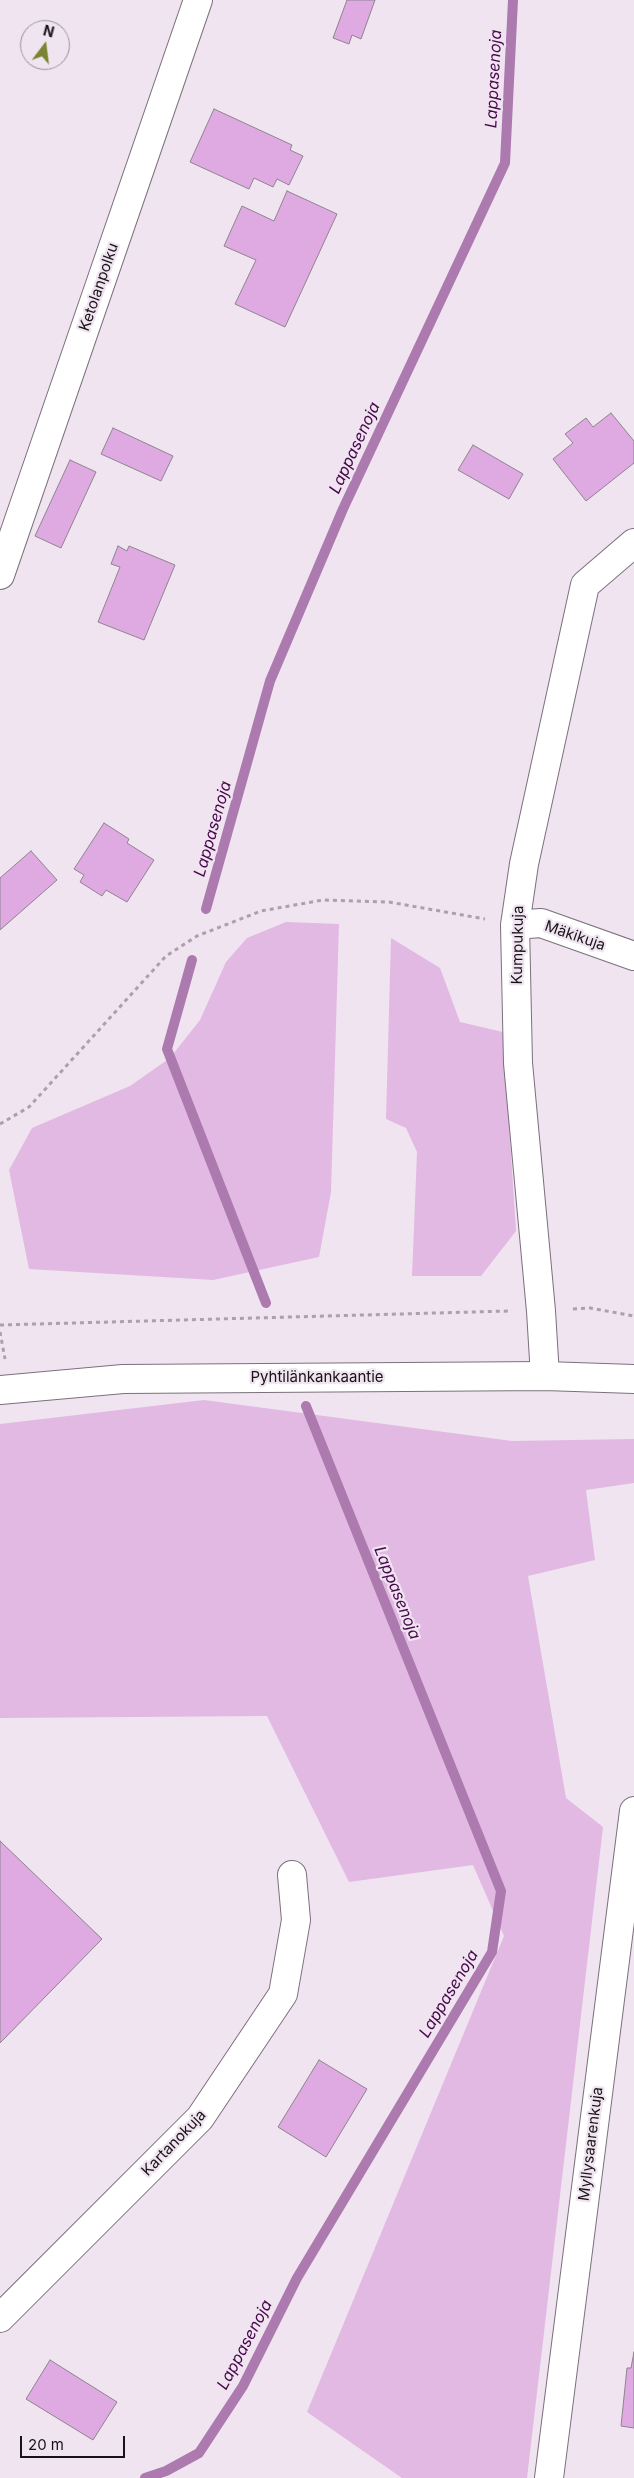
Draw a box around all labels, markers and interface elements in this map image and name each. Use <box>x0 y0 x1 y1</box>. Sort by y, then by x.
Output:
north arrow <box>20 20 70 70</box>
text: N <box>41 21 56 41</box>
water label: Lappasenoja <box>482 29 506 129</box>
street label: Ketolanpolku <box>76 241 122 333</box>
water label: Lappasenoja <box>325 399 385 497</box>
water label: Lappasenoja <box>190 779 236 879</box>
street label: Kumpukuja <box>508 905 528 985</box>
street label: Mäkikuja <box>542 917 608 955</box>
street label: Pyhtilänkankaantie <box>250 1368 384 1386</box>
water label: Lappasenoja <box>370 1544 424 1642</box>
water label: Lappasenoja <box>415 1947 483 2041</box>
street label: Myllysaarenkuja <box>575 2086 607 2202</box>
street label: Kartanokuja <box>138 2106 210 2180</box>
water label: Lappasenoja <box>213 2297 277 2393</box>
scale bar <box>22 2426 128 2458</box>
text: 20 m <box>28 2435 64 2454</box>

